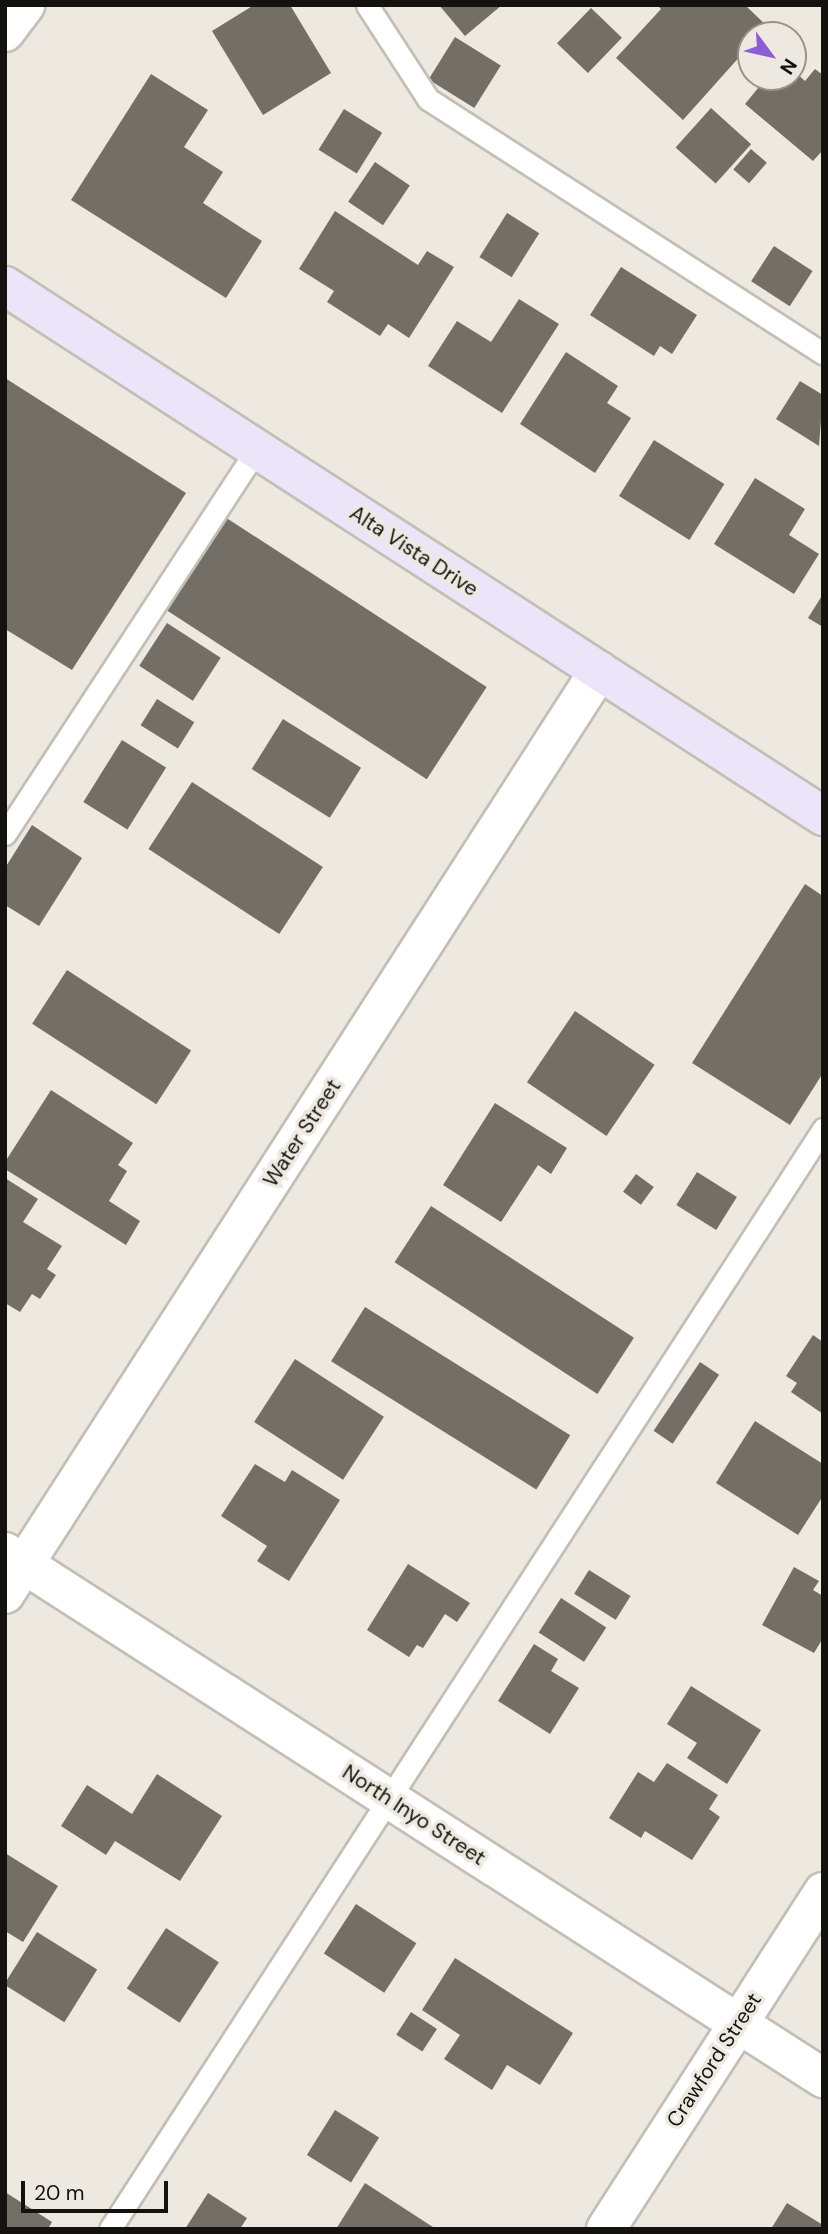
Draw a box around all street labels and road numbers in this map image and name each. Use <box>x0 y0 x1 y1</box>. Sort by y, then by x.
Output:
street label: Alta Vista Drive <box>345 500 483 602</box>
street label: Water Street <box>258 1074 346 1192</box>
street label: North Inyo Street <box>338 1759 490 1871</box>
street label: Crawford Street <box>661 1988 767 2132</box>

